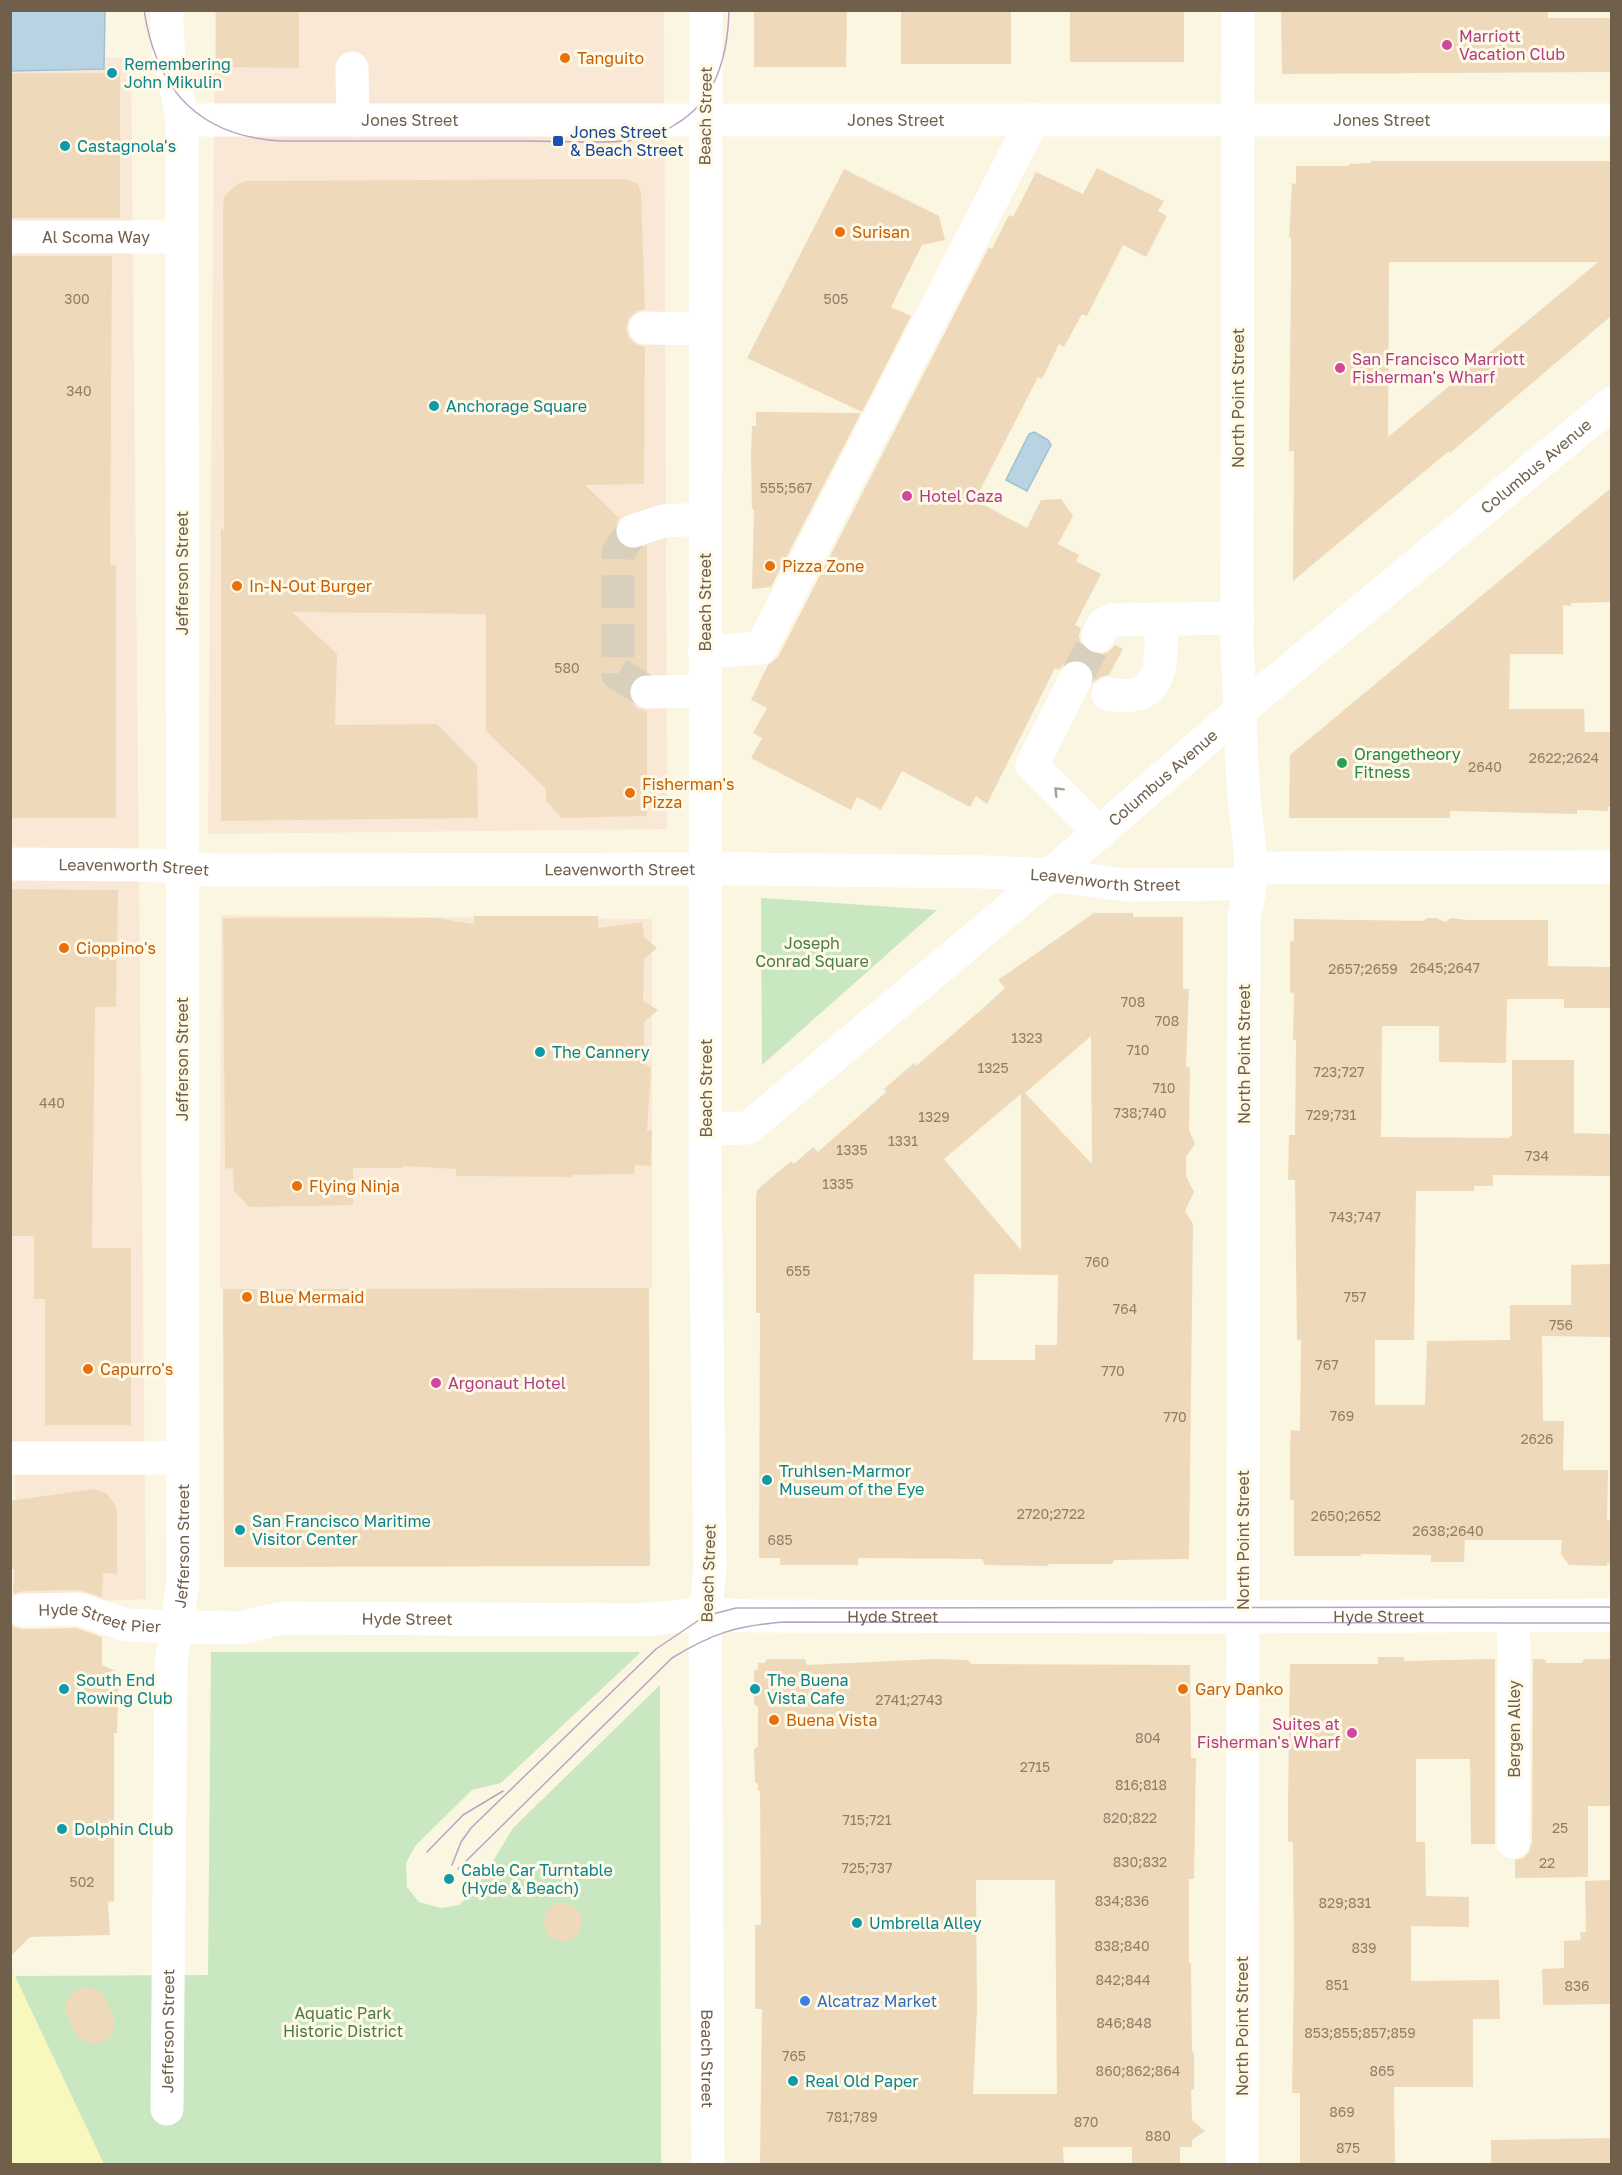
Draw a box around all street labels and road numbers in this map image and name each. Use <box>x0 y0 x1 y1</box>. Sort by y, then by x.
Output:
street label: Beach Street <box>694 66 716 166</box>
street label: Jones Street <box>361 110 459 130</box>
street label: Jones Street <box>847 110 945 130</box>
street label: Jones Street <box>1333 110 1431 130</box>
street label: Al Scoma Way <box>42 227 150 247</box>
street label: North Point Street <box>1228 328 1248 468</box>
street label: Columbus Avenue <box>1476 414 1595 518</box>
street label: Jefferson Street <box>172 511 192 635</box>
street label: Beach Street <box>695 553 715 651</box>
street label: Columbus Avenue <box>1104 725 1221 830</box>
street label: Leavenworth Street <box>58 854 210 880</box>
street label: Leavenworth Street <box>544 859 695 879</box>
street label: Leavenworth Street <box>1030 864 1181 895</box>
street label: North Point Street <box>1234 984 1254 1124</box>
street label: Jefferson Street <box>172 997 192 1121</box>
street label: Beach Street <box>696 1039 716 1137</box>
street label: North Point Street <box>1233 1470 1253 1610</box>
street label: Jefferson Street <box>169 1484 193 1609</box>
street label: Beach Street <box>696 1523 720 1623</box>
street label: Hyde Street Pier <box>38 1599 161 1636</box>
street label: Hyde Street <box>847 1606 938 1626</box>
street label: Hyde Street <box>1333 1606 1424 1626</box>
street label: Hyde Street <box>361 1608 453 1629</box>
street label: Bergen Alley <box>1504 1680 1524 1778</box>
street label: North Point Street <box>1232 1956 1252 2096</box>
street label: Jefferson Street <box>157 1969 178 2093</box>
street label: Beach Street <box>697 2009 718 2108</box>

